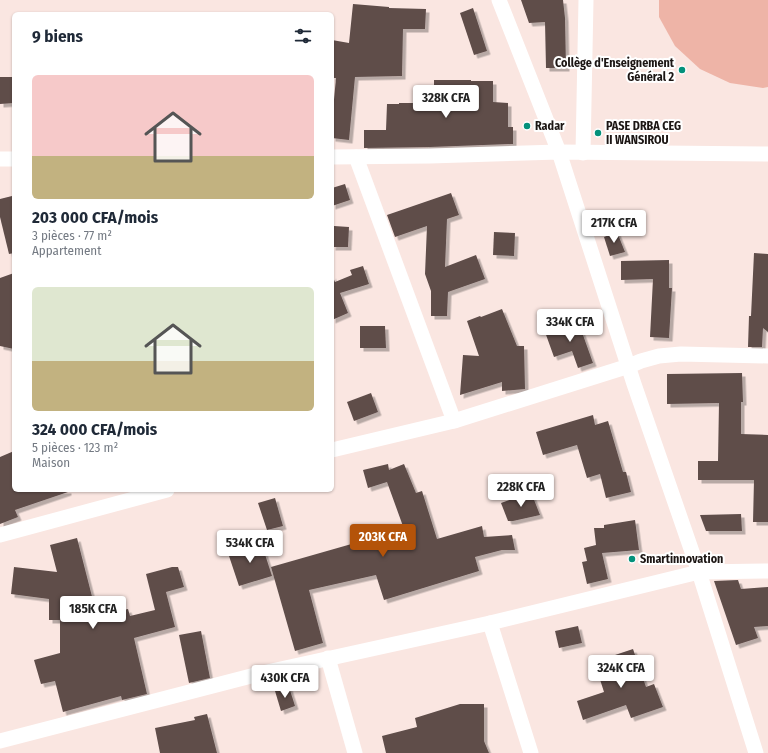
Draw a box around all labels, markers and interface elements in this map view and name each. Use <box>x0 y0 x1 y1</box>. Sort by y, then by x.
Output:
icon: filters <box>292 25 314 47</box>
text: 9 biens <box>32 26 83 47</box>
place label: Collège d'Enseignement Général 2 <box>555 56 675 84</box>
marker: Collège d'Enseignement Général 2 <box>677 65 687 75</box>
pin: 328K CFA <box>405 85 487 119</box>
text: 328K CFA <box>422 90 470 105</box>
icon: home <box>137 101 209 173</box>
place label: Radar <box>535 119 565 133</box>
place label: PASE DRBA CEG II WANSIROU <box>606 119 681 147</box>
marker: Radar <box>522 121 532 131</box>
marker: PASE DRBA CEG II WANSIROU <box>593 128 603 138</box>
text: 203 000 CFA/mois <box>32 207 158 228</box>
pin: 217K CFA <box>573 210 655 244</box>
text: 217K CFA <box>591 215 637 230</box>
text: 3 pièces · 77 m² <box>32 228 112 243</box>
text: Appartement <box>32 243 101 258</box>
pin: 334K CFA <box>529 309 611 343</box>
icon: home <box>137 313 209 385</box>
text: 334K CFA <box>546 314 594 329</box>
text: 324 000 CFA/mois <box>32 419 157 440</box>
text: 5 pièces · 123 m² <box>32 440 118 455</box>
text: Maison <box>32 455 70 470</box>
pin: 228K CFA <box>480 474 562 508</box>
text: 228K CFA <box>497 479 545 494</box>
pin: 203K CFA <box>342 524 424 558</box>
text: 203K CFA <box>359 529 407 544</box>
pin: 534K CFA <box>209 530 291 564</box>
text: 534K CFA <box>226 535 274 550</box>
place label: Smartinnovation <box>640 552 723 566</box>
marker: Smartinnovation <box>627 554 637 564</box>
pin: 185K CFA <box>52 596 134 630</box>
text: 185K CFA <box>69 601 117 616</box>
pin: 324K CFA <box>580 655 662 689</box>
text: 324K CFA <box>597 660 645 675</box>
pin: 430K CFA <box>244 665 326 699</box>
text: 430K CFA <box>261 670 310 685</box>

